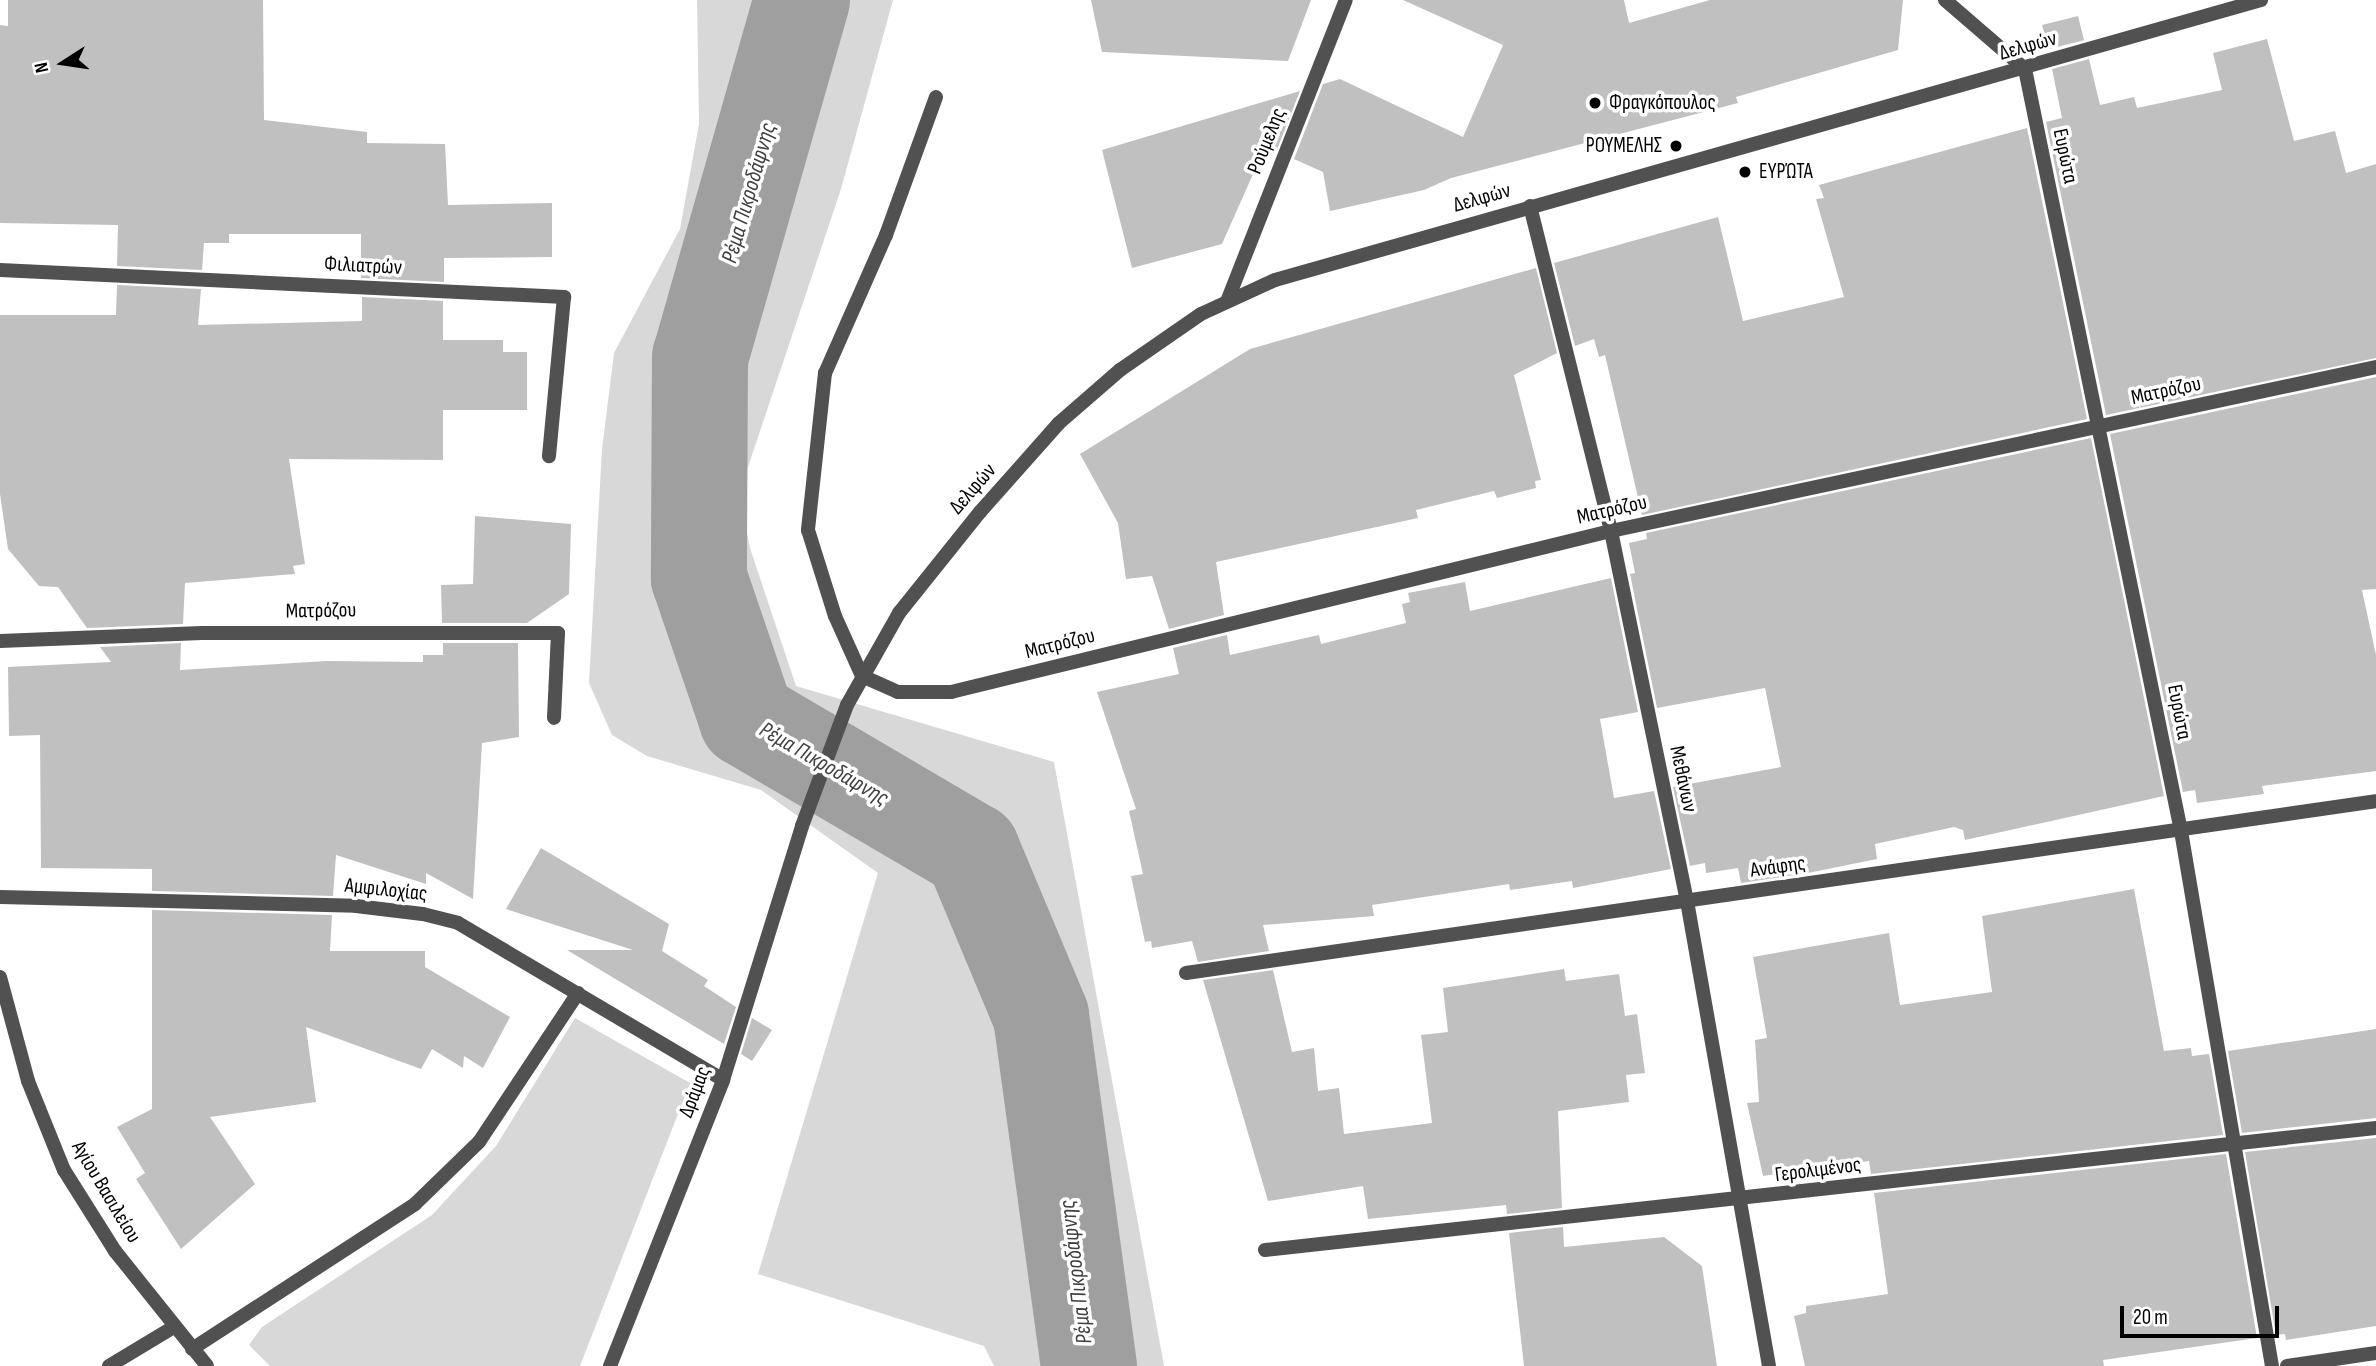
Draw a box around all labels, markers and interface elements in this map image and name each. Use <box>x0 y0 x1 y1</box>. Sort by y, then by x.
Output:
street label: Δελφών <box>1996 26 2060 66</box>
north arrow <box>28 28 98 98</box>
text: N <box>30 60 54 75</box>
place label: Φραγκόπουλος <box>1609 90 1716 116</box>
marker: Φραγκόπουλος <box>1587 95 1603 111</box>
street label: Ρούμελης <box>1242 104 1292 178</box>
water label: Ρέμα Πικροδάφνης <box>716 120 782 266</box>
street label: Ευρώτα <box>2047 126 2083 186</box>
place label: ΡΟΥΜΕΛΗΣ <box>1586 133 1662 159</box>
marker: ΡΟΥΜΕΛΗΣ <box>1668 138 1684 154</box>
place label: ΕΥΡΏΤΑ <box>1759 159 1813 185</box>
marker: ΕΥΡΏΤΑ <box>1737 164 1753 180</box>
street label: Δελφών <box>1450 178 1514 218</box>
street label: Φιλιατρών <box>323 251 403 281</box>
street label: Ματρόζου <box>2129 371 2203 411</box>
street label: Δελφών <box>944 459 1002 519</box>
street label: Ματρόζου <box>1575 490 1649 530</box>
street label: Ματρόζου <box>285 598 357 624</box>
street label: Ματρόζου <box>1023 623 1097 665</box>
street label: Ευρώτα <box>2161 682 2197 742</box>
water label: Ρέμα Πικροδάφνης <box>755 716 893 812</box>
street label: Μεθάνων <box>1664 744 1702 814</box>
street label: Ανάφης <box>1749 851 1807 883</box>
street label: Αμφιλοχίας <box>343 873 429 907</box>
street label: Δράμας <box>674 1063 716 1121</box>
street label: Αγίου Βασιλείου <box>66 1137 146 1247</box>
street label: Γερολιμένος <box>1773 1152 1863 1188</box>
water label: Ρέμα Πικροδάφνης <box>1053 1199 1099 1345</box>
scale bar <box>2124 1292 2283 1336</box>
text: 20 m <box>2133 1305 2168 1330</box>

